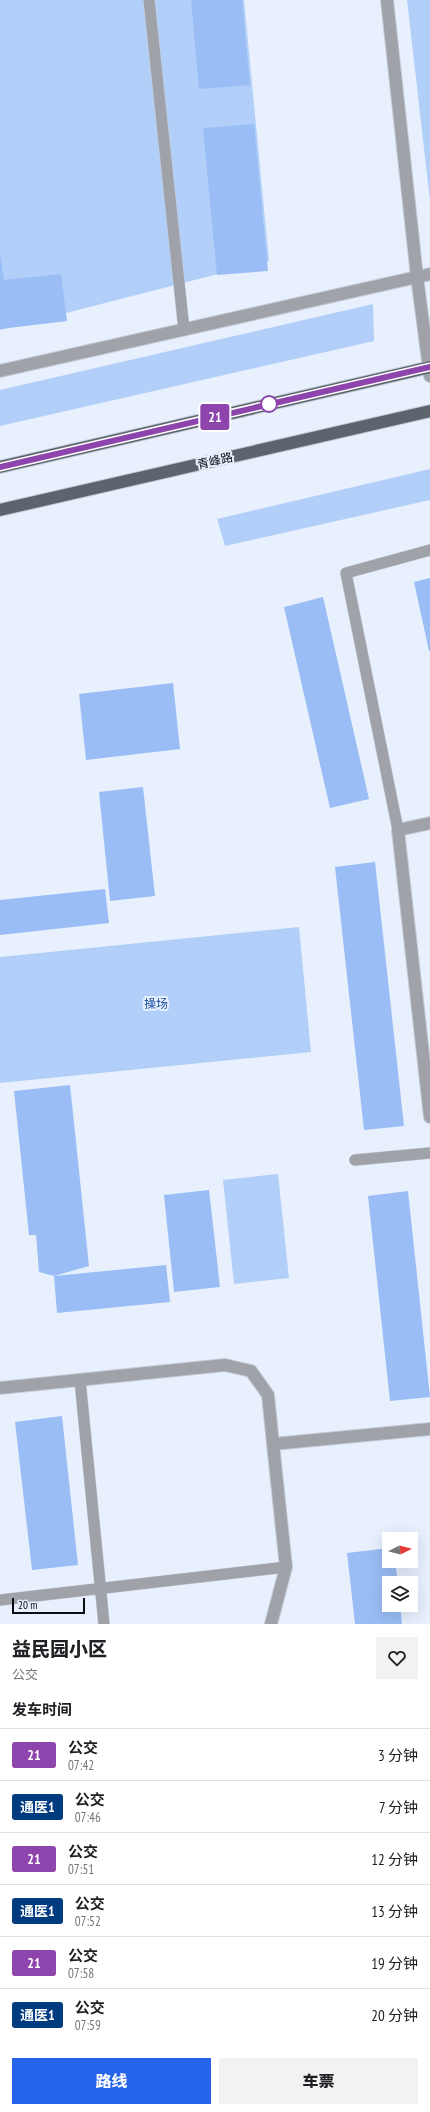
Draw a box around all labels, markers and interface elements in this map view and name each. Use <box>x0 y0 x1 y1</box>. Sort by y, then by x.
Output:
unlabelled marker <box>260 395 278 413</box>
line badge: 21 <box>197 404 233 430</box>
text: 21 <box>208 408 222 426</box>
street label: 青峰路 <box>196 449 234 472</box>
park label: 操场 <box>144 996 168 1011</box>
north arrow <box>382 1532 418 1568</box>
map controls <box>382 1532 418 1612</box>
button: layers <box>382 1576 418 1612</box>
scale bar <box>12 1596 85 1615</box>
text: 20 m <box>18 1598 37 1612</box>
text: 益民园小区 <box>12 1637 107 1661</box>
button: heart <box>376 1637 418 1679</box>
text: 公交 <box>12 1666 38 1683</box>
text: 发车时间 <box>12 1700 72 1719</box>
text: 公交 <box>68 1738 98 1757</box>
text: 21 <box>27 1746 41 1764</box>
text: 3 分钟 <box>378 1746 418 1765</box>
text: 07:42 <box>68 1757 94 1774</box>
text: 公交 <box>75 1790 105 1809</box>
text: 通医1 <box>20 1798 55 1816</box>
text: 7 分钟 <box>379 1798 418 1817</box>
text: 07:46 <box>75 1809 101 1826</box>
text: 公交 <box>68 1842 98 1861</box>
text: 21 <box>27 1850 41 1868</box>
text: 12 分钟 <box>371 1850 418 1869</box>
text: 07:51 <box>68 1861 94 1878</box>
text: 公交 <box>75 1894 105 1913</box>
text: 通医1 <box>20 1902 55 1920</box>
text: 13 分钟 <box>371 1902 418 1921</box>
text: 07:52 <box>75 1913 101 1930</box>
text: 公交 <box>68 1946 98 1965</box>
text: 21 <box>27 1954 41 1972</box>
text: 19 分钟 <box>371 1954 418 1973</box>
text: 07:58 <box>68 1965 94 1982</box>
text: 公交 <box>75 1998 105 2017</box>
text: 通医1 <box>20 2006 55 2024</box>
text: 20 分钟 <box>371 2006 418 2025</box>
text: 07:59 <box>75 2017 101 2034</box>
button: 路线 <box>12 2058 211 2104</box>
button: 车票 <box>219 2058 418 2104</box>

